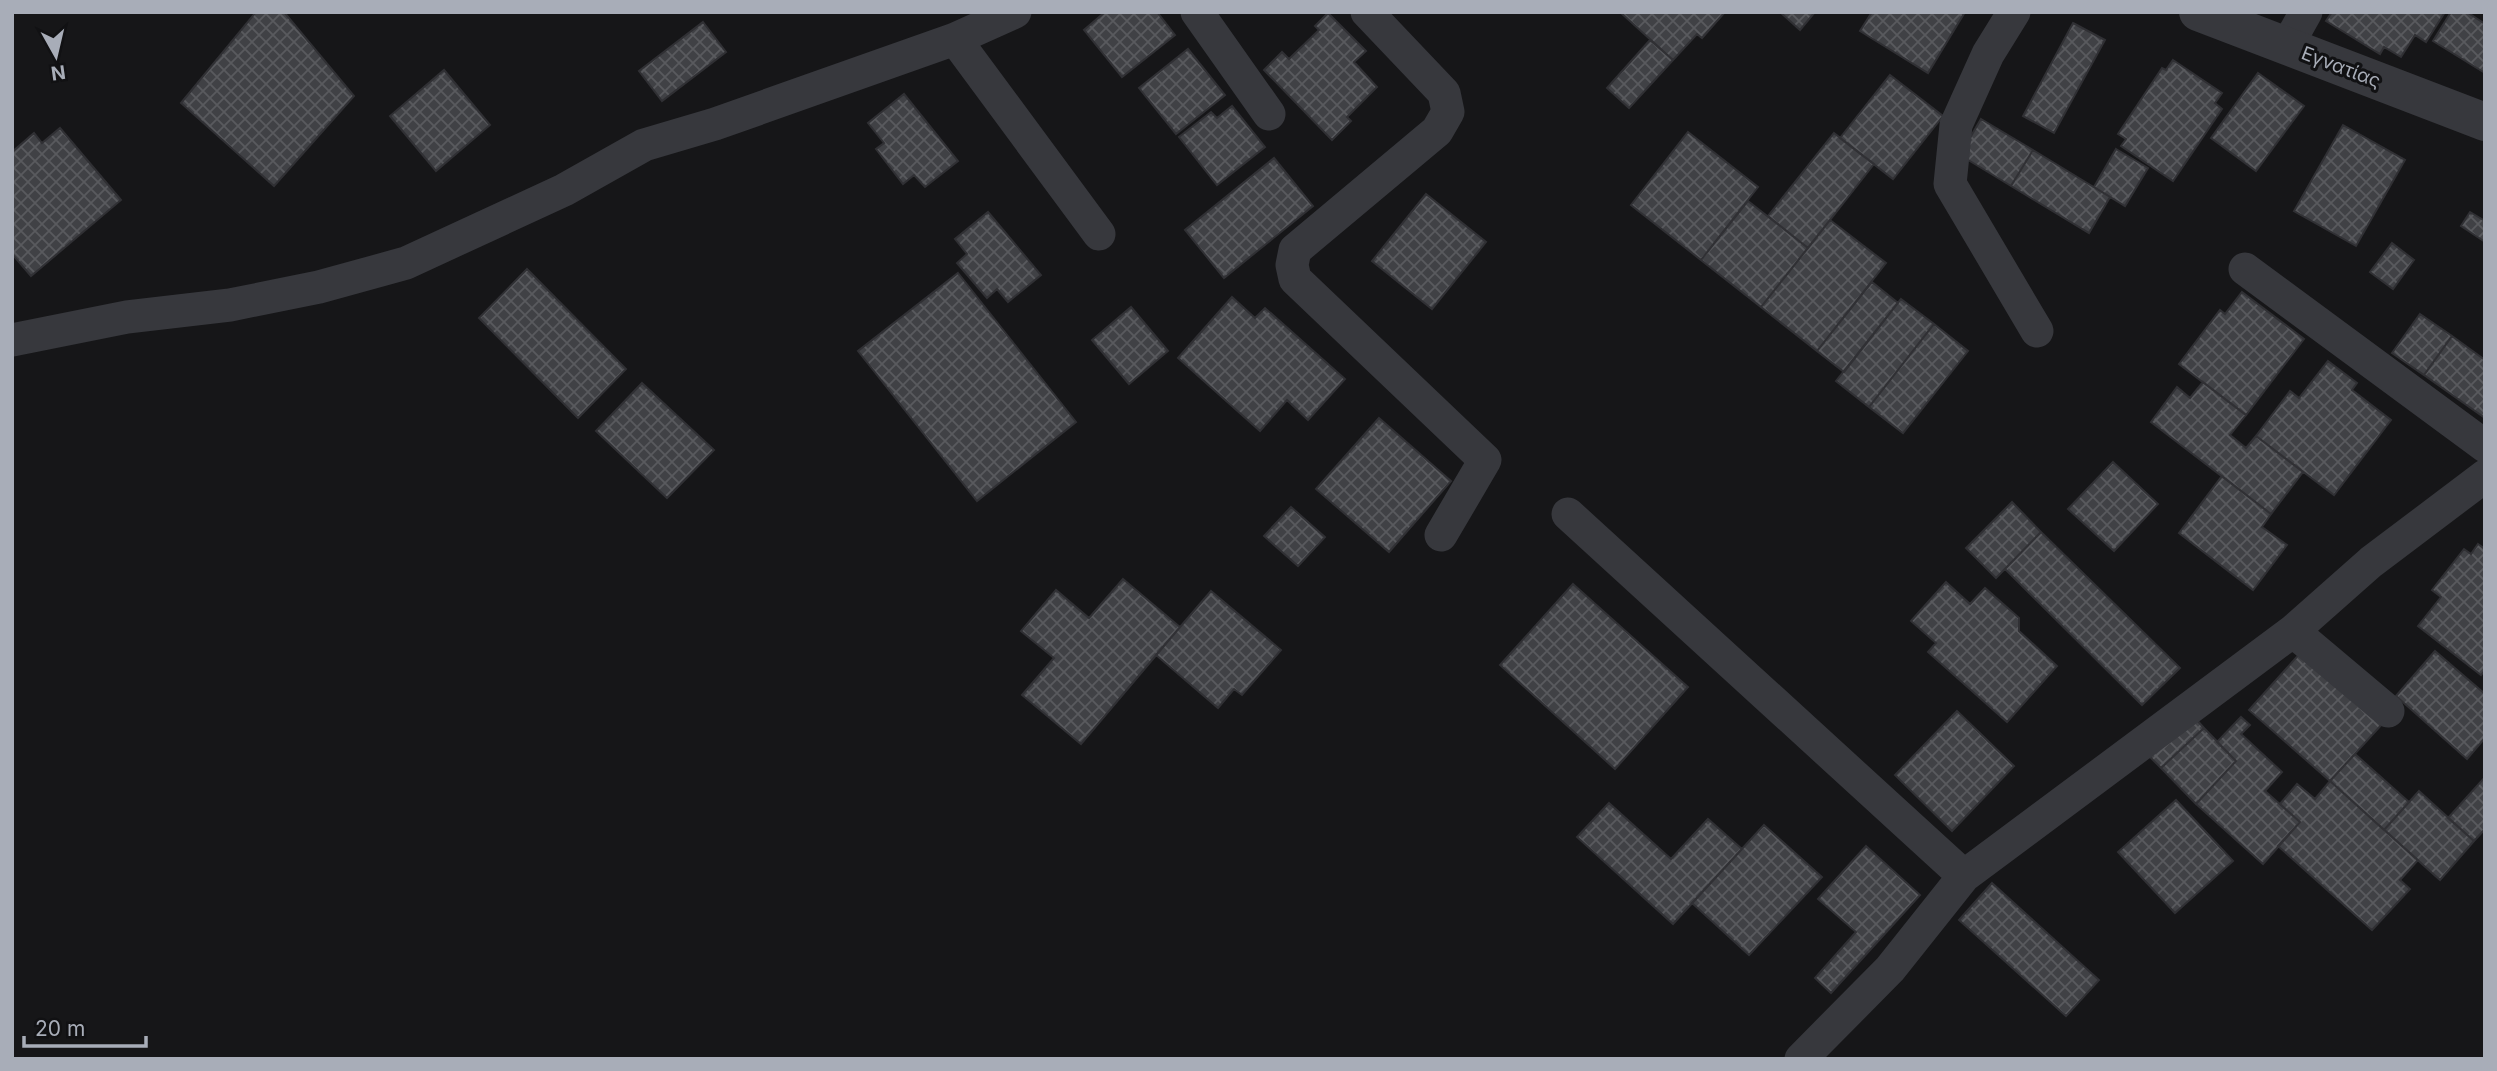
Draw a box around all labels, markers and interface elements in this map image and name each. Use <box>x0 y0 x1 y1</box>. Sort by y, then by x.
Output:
north arrow <box>21 21 91 91</box>
street label: Εγνατίας <box>2298 41 2384 93</box>
text: N <box>50 60 67 85</box>
scale bar <box>24 1004 147 1048</box>
text: 20 m <box>35 1016 85 1041</box>

